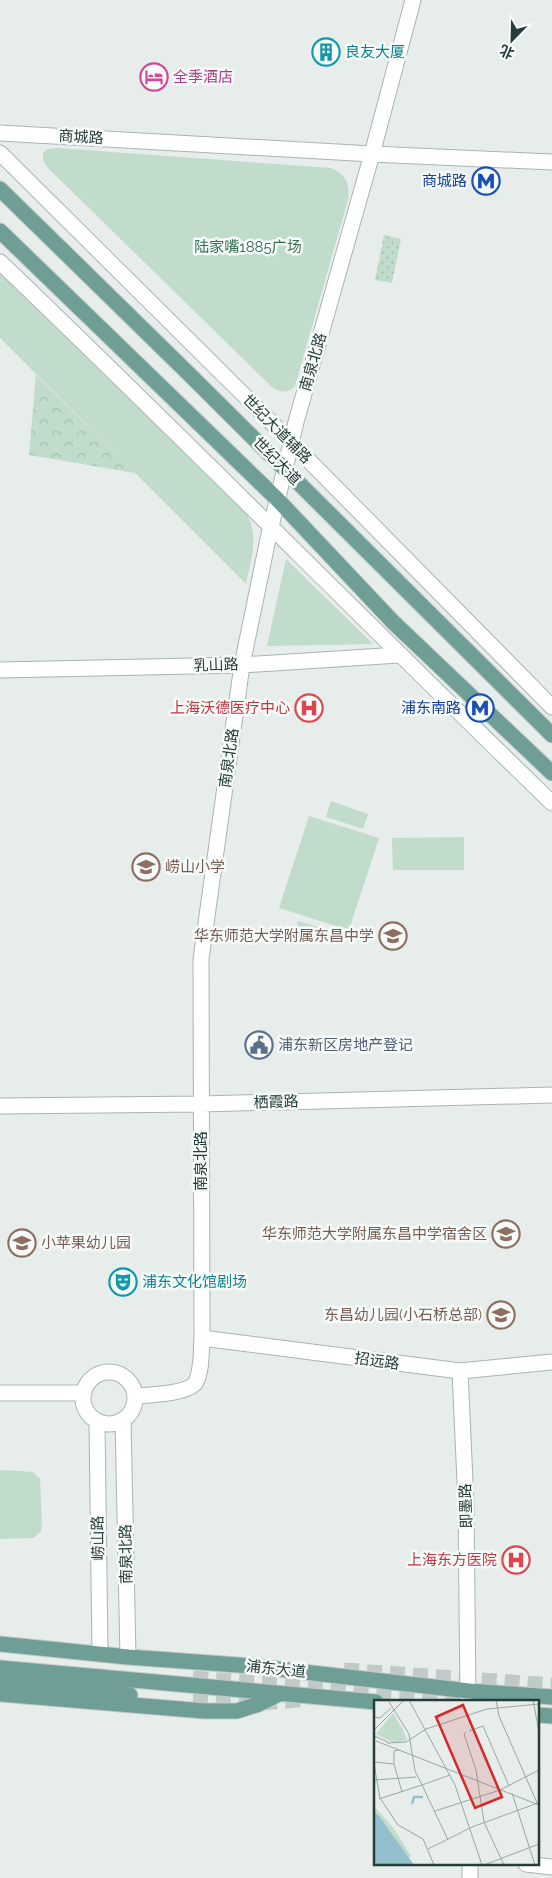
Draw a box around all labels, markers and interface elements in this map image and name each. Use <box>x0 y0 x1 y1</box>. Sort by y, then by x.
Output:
north arrow <box>487 15 537 65</box>
building icon: 良友大厦 <box>311 37 341 67</box>
text: 北 <box>497 42 516 62</box>
place label: 良友大厦 <box>345 43 405 61</box>
hotel icon: 全季酒店 <box>139 62 169 92</box>
place label: 全季酒店 <box>173 68 233 86</box>
street label: 商城路 <box>58 127 104 147</box>
metro station icon: 商城路 <box>471 166 501 196</box>
place label: 商城路 <box>422 172 467 190</box>
park label: 陆家嘴1885广场 <box>194 238 302 256</box>
street label: 南泉北路 <box>296 331 330 393</box>
street label: 世纪大道辅路 <box>239 391 315 467</box>
street label: 世纪大道 <box>249 433 305 489</box>
street label: 乳山路 <box>193 655 239 675</box>
hospital icon: 上海沃德医疗中心 <box>294 693 324 723</box>
metro station icon: 浦东南路 <box>465 693 495 723</box>
place label: 上海沃德医疗中心 <box>170 699 290 717</box>
place label: 浦东南路 <box>401 699 461 717</box>
street label: 南泉北路 <box>216 727 242 789</box>
school or university icon: 崂山小学 <box>131 852 161 882</box>
place label: 崂山小学 <box>165 858 225 876</box>
school or university icon: 华东师范大学附属东昌中学 <box>378 921 408 951</box>
place label: 华东师范大学附属东昌中学 <box>194 927 374 945</box>
public building icon: 浦东新区房地产登记 <box>244 1030 274 1060</box>
place label: 浦东新区房地产登记 <box>278 1036 413 1054</box>
street label: 栖霞路 <box>253 1092 299 1112</box>
street label: 南泉北路 <box>192 1131 210 1191</box>
school or university icon: 华东师范大学附属东昌中学宿舍区 <box>491 1219 521 1249</box>
place label: 华东师范大学附属东昌中学宿舍区 <box>262 1225 487 1243</box>
school or university icon: 小苹果幼儿园 <box>7 1228 37 1258</box>
place label: 小苹果幼儿园 <box>41 1234 131 1252</box>
theatre icon: 浦东文化馆剧场 <box>108 1267 138 1297</box>
place label: 浦东文化馆剧场 <box>142 1273 247 1291</box>
school or university icon: 东昌幼儿园(小石桥总部) <box>486 1300 516 1330</box>
place label: 东昌幼儿园(小石桥总部) <box>324 1306 482 1324</box>
street label: 招远路 <box>353 1349 401 1373</box>
street label: 即墨路 <box>456 1483 476 1529</box>
street label: 崂山路 <box>89 1515 107 1561</box>
street label: 南泉北路 <box>116 1524 136 1584</box>
hospital icon: 上海东方医院 <box>501 1545 531 1575</box>
place label: 上海东方医院 <box>407 1551 497 1569</box>
street label: 浦东大道 <box>245 1657 307 1681</box>
inset map <box>374 1700 540 1866</box>

